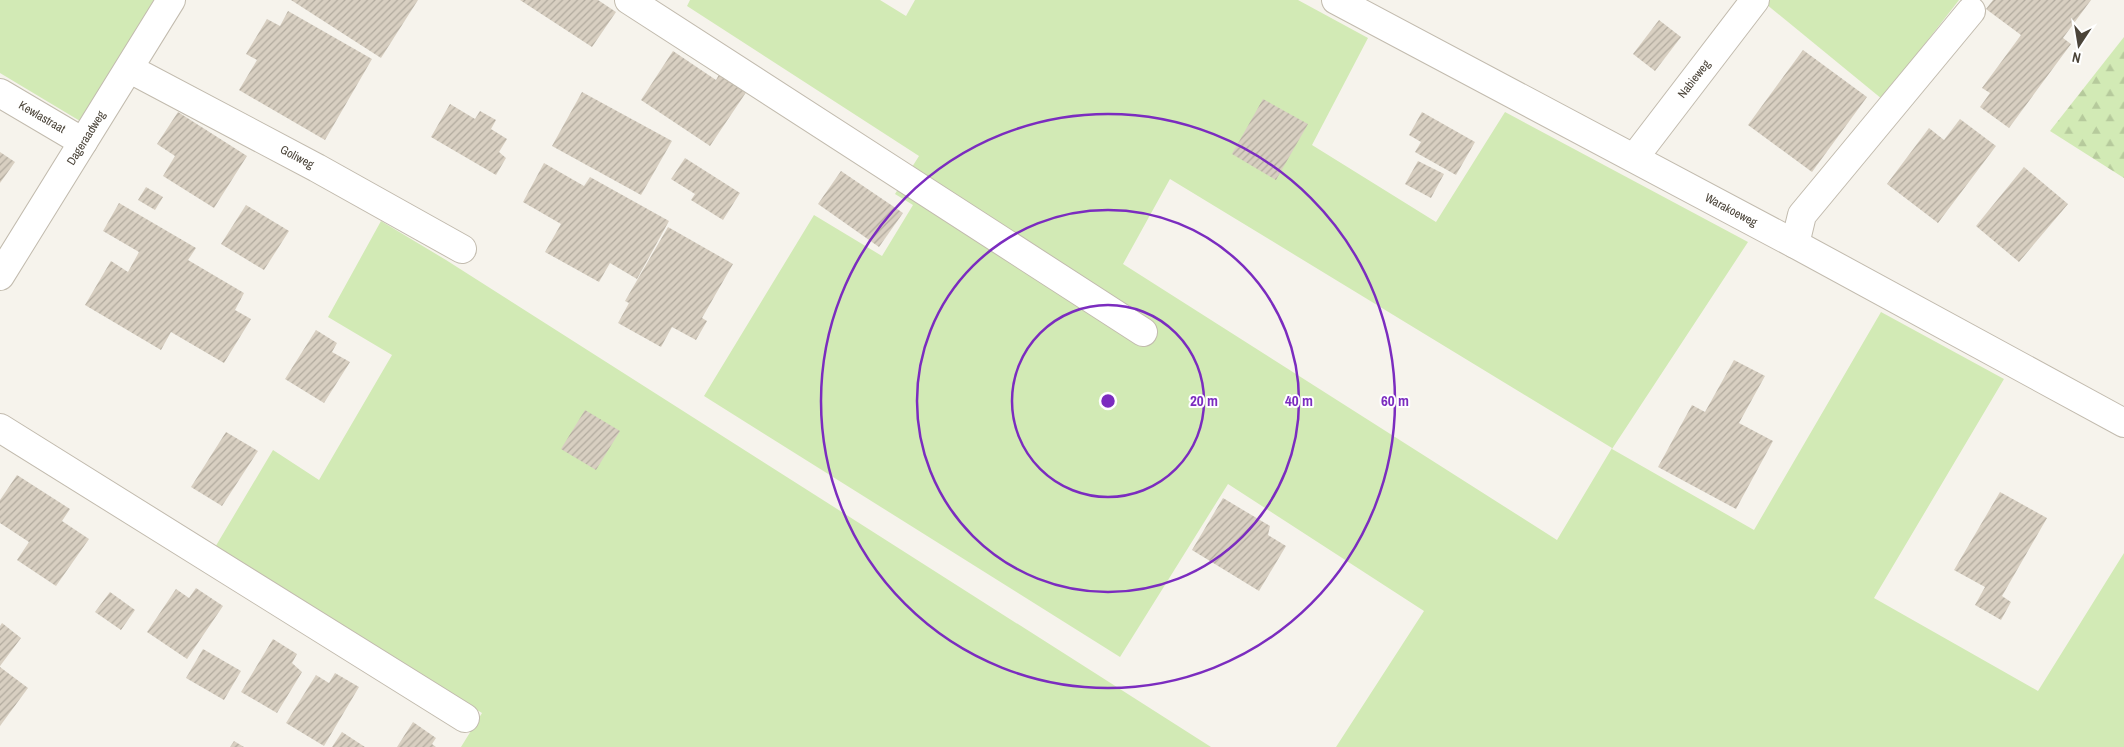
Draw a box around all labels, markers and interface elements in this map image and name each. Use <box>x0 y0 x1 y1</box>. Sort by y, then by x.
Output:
north arrow <box>2054 20 2104 70</box>
text: N <box>2070 48 2082 67</box>
street label: Nabieweg <box>1674 56 1714 101</box>
street label: Kewlastraat <box>16 97 68 137</box>
street label: Dageraadweg <box>63 107 109 168</box>
street label: Goliweg <box>277 141 317 173</box>
street label: Warakoeweg <box>1702 190 1760 231</box>
text: 20 m <box>1190 390 1218 411</box>
text: 40 m <box>1285 390 1313 411</box>
text: 60 m <box>1381 390 1409 411</box>
centre of rings <box>1099 392 1117 410</box>

